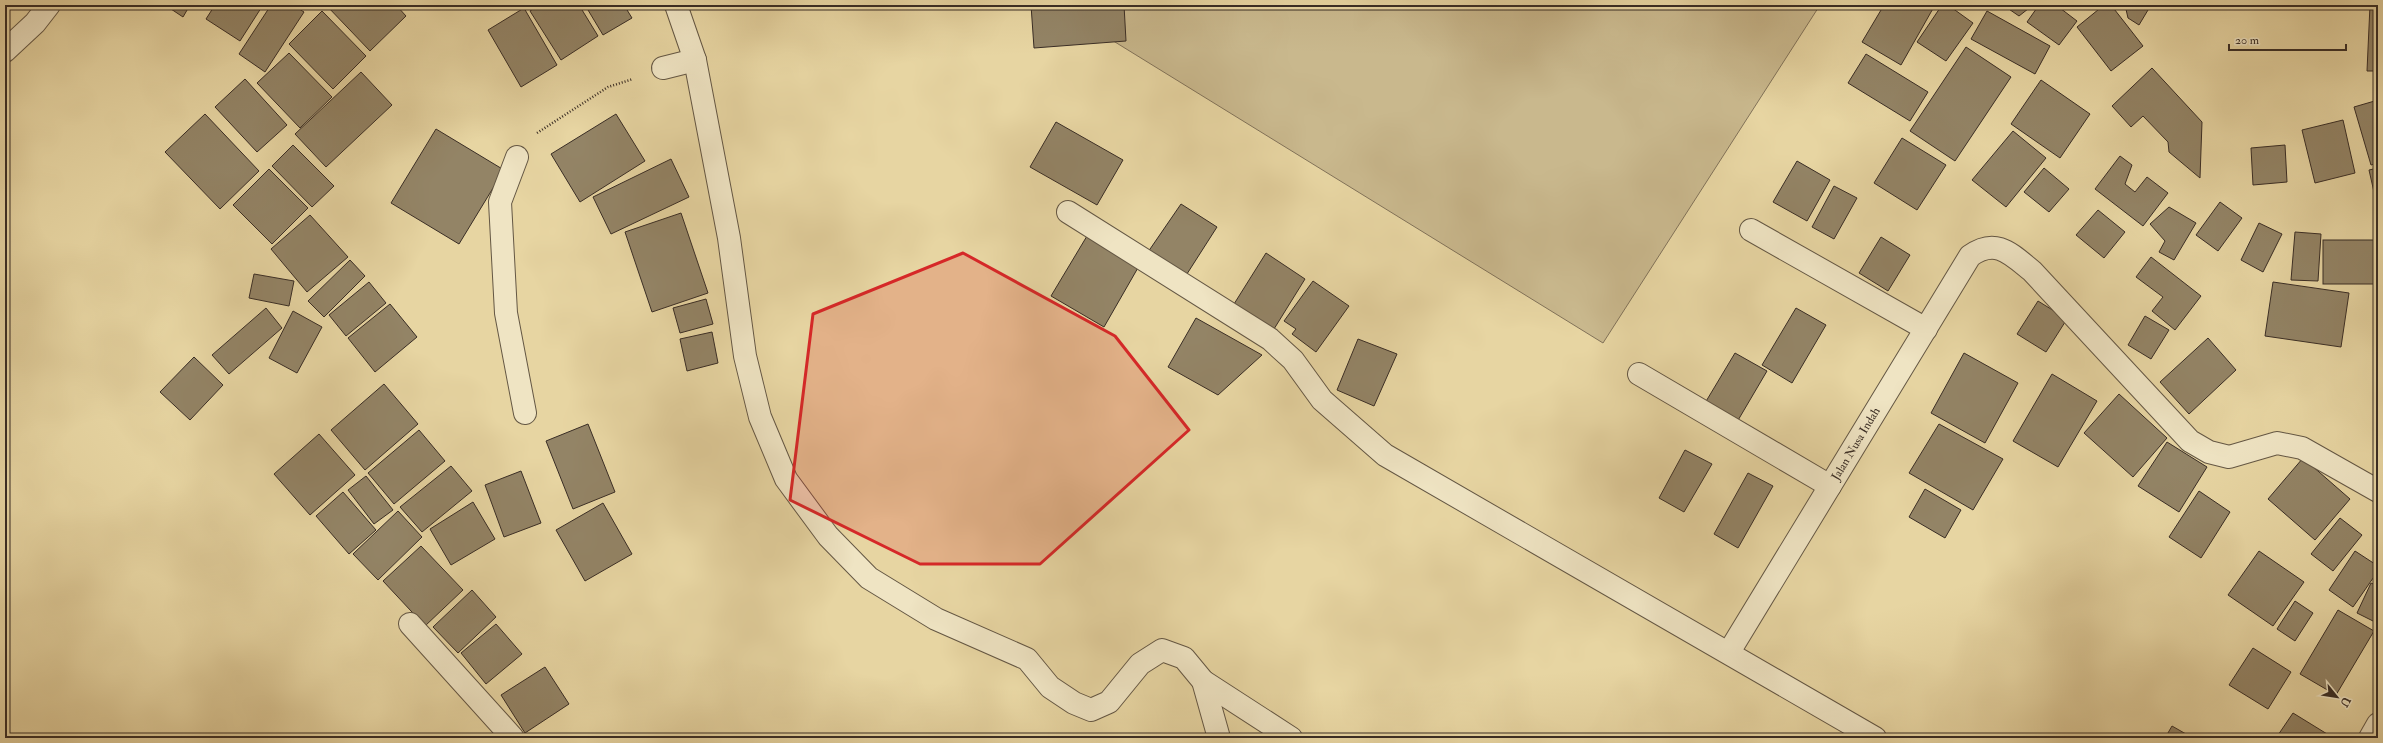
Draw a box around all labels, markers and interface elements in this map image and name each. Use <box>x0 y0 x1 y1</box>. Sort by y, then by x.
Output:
scale bar <box>2229 26 2346 52</box>
text: 20 m <box>2235 33 2260 48</box>
street label: Jalan Nusa Indah <box>1828 404 1884 484</box>
north arrow <box>2317 677 2357 717</box>
text: U <box>2337 695 2353 710</box>

